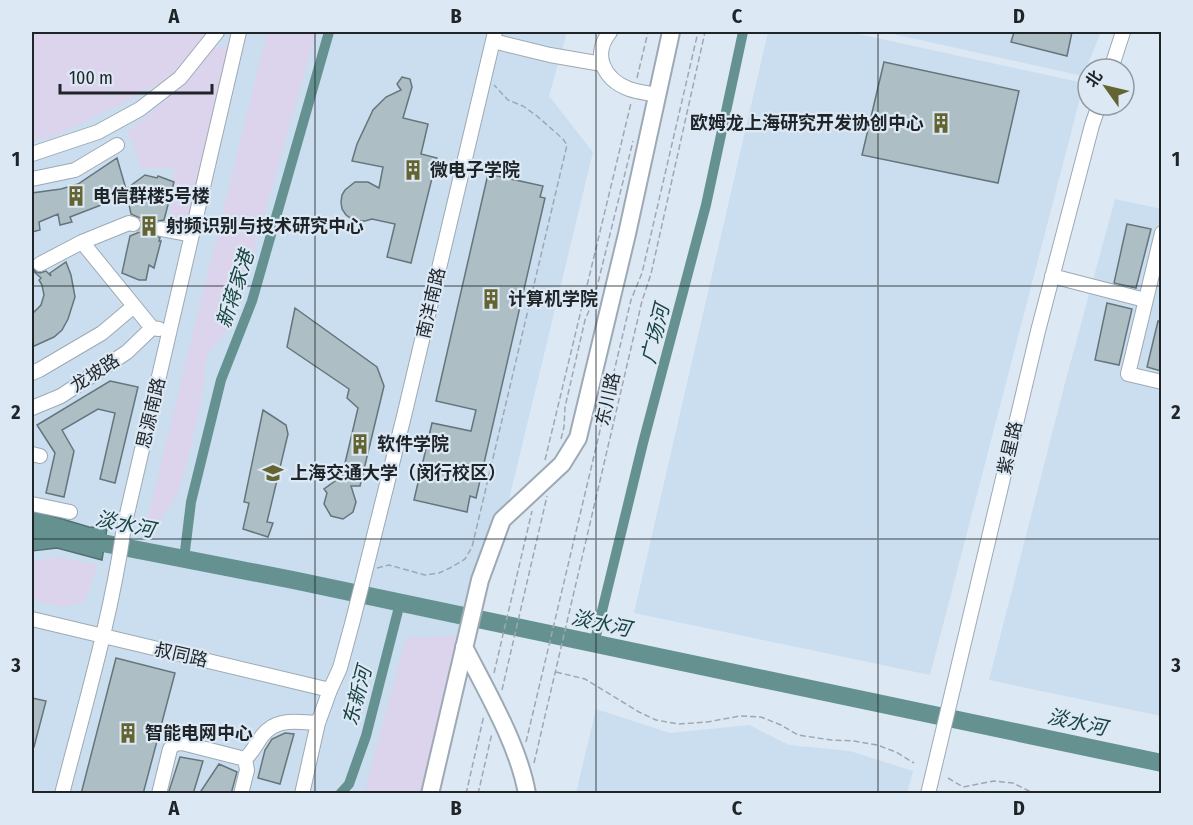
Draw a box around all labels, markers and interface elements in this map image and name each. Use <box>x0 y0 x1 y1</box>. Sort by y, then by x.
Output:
text: A <box>168 4 181 28</box>
text: B <box>450 4 462 28</box>
text: C <box>732 4 743 28</box>
text: D <box>1013 4 1025 28</box>
scale bar <box>60 57 212 95</box>
north arrow <box>1076 57 1136 117</box>
text: 100 m <box>69 67 113 89</box>
text: 北 <box>1082 67 1106 91</box>
building icon: 欧姆龙上海研究开发协创中心 <box>929 111 953 135</box>
place label: 欧姆龙上海研究开发协创中心 <box>690 112 924 134</box>
text: 1 <box>12 147 20 171</box>
text: 1 <box>1172 147 1180 171</box>
building icon: 微电子学院 <box>401 158 425 182</box>
place label: 微电子学院 <box>429 159 520 181</box>
building icon: 电信群楼5号楼 <box>64 184 88 208</box>
place label: 电信群楼5号楼 <box>93 185 210 207</box>
building icon: 射频识别与技术研究中心 <box>137 214 161 238</box>
place label: 射频识别与技术研究中心 <box>166 215 364 237</box>
water label: 新蒋家港 <box>211 244 260 331</box>
street label: 南洋南路 <box>412 265 450 341</box>
building icon: 计算机学院 <box>479 287 503 311</box>
place label: 计算机学院 <box>508 288 598 310</box>
water label: 广场河 <box>636 298 675 366</box>
street label: 龙坡路 <box>66 349 124 397</box>
street label: 东川路 <box>591 370 625 428</box>
street label: 思源南路 <box>132 375 170 451</box>
text: 2 <box>10 400 21 424</box>
text: 2 <box>1170 400 1181 424</box>
street label: 紫星路 <box>993 419 1027 477</box>
building icon: 软件学院 <box>348 432 372 456</box>
place label: 软件学院 <box>377 433 449 455</box>
school or university icon: 上海交通大学（闵行校区） <box>261 461 285 485</box>
place label: 上海交通大学（闵行校区） <box>290 462 506 484</box>
water label: 淡水河 <box>93 506 161 543</box>
water label: 淡水河 <box>569 605 637 642</box>
street label: 叔同路 <box>152 638 210 672</box>
text: 3 <box>10 653 21 677</box>
text: 3 <box>1170 653 1181 677</box>
water label: 东新河 <box>338 660 377 728</box>
water label: 淡水河 <box>1045 704 1113 741</box>
building icon: 智能电网中心 <box>116 721 140 745</box>
place label: 智能电网中心 <box>145 722 253 744</box>
text: A <box>168 796 181 820</box>
text: B <box>450 796 462 820</box>
text: C <box>732 796 743 820</box>
text: D <box>1013 796 1025 820</box>

